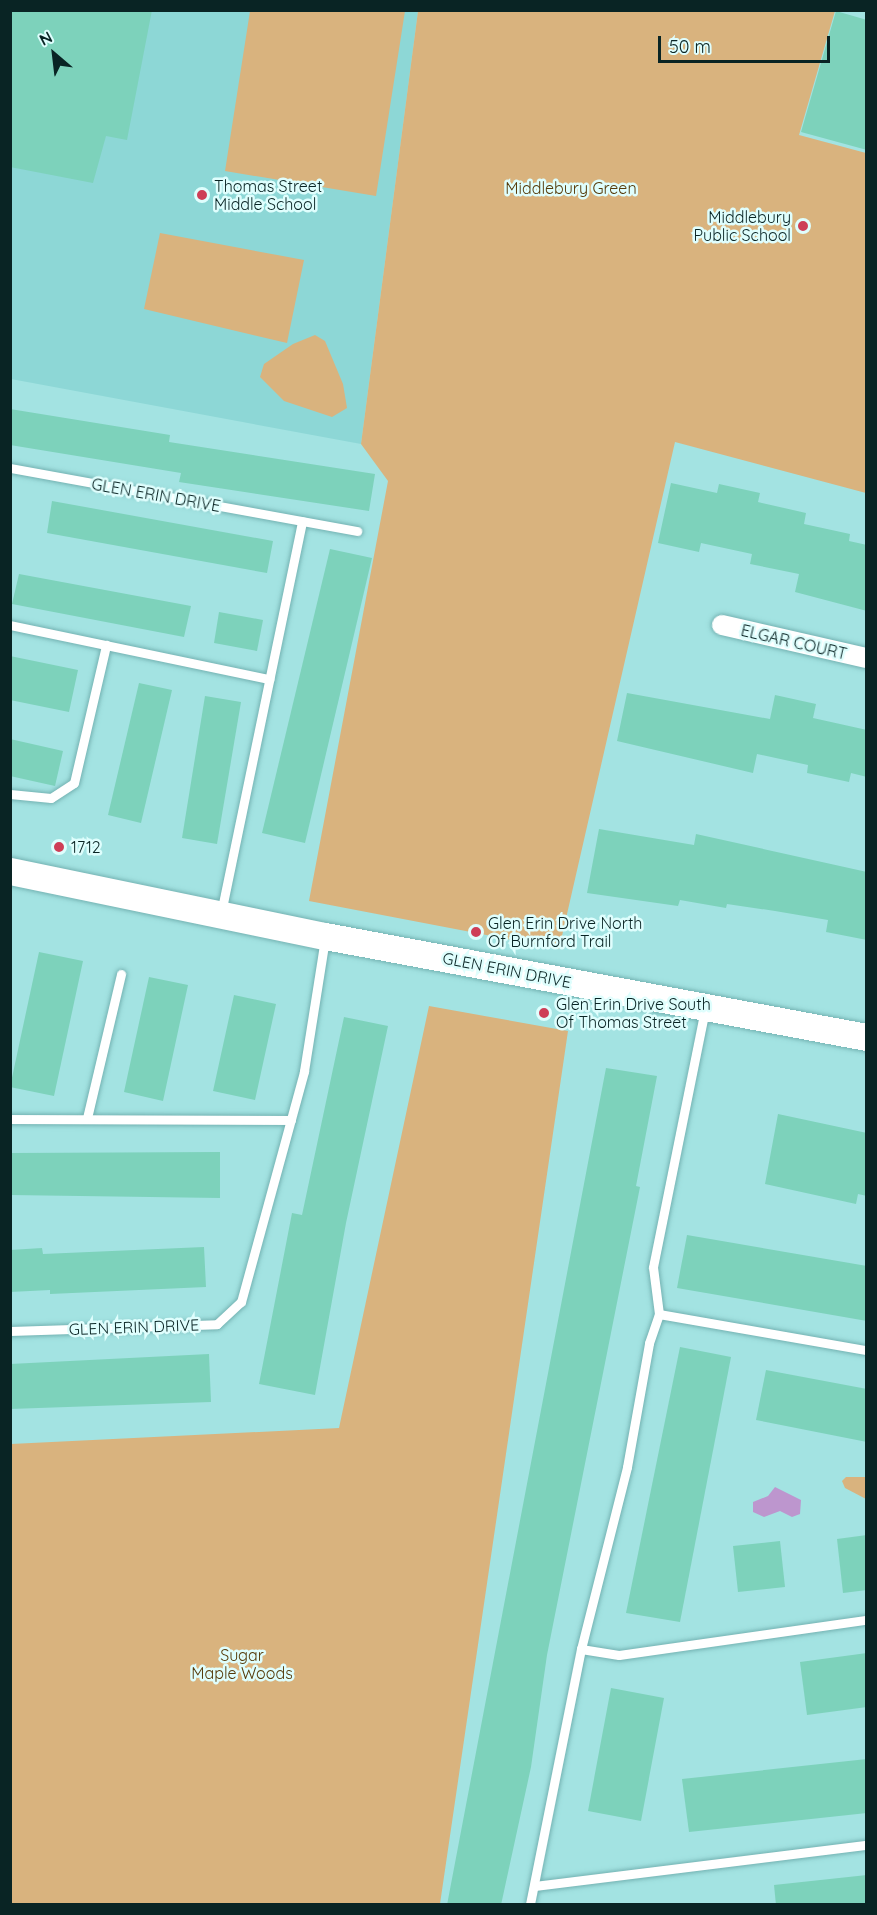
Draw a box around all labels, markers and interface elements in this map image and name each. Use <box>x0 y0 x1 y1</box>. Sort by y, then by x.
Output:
north arrow <box>24 24 84 84</box>
scale bar <box>661 24 834 62</box>
text: N <box>36 27 55 50</box>
text: 50 m <box>669 35 711 58</box>
place label: Thomas Street Middle School <box>214 176 322 214</box>
park label: Middlebury Green <box>505 178 637 198</box>
marker: Thomas Street Middle School <box>195 188 209 202</box>
place label: Middlebury Public School <box>694 207 791 245</box>
marker: Middlebury Public School <box>796 219 810 233</box>
street label: GLEN ERIN DRIVE <box>90 474 222 516</box>
street label: ELGAR COURT <box>739 620 849 664</box>
place label: 1712 <box>71 837 101 857</box>
marker: 1712 <box>52 840 66 854</box>
place label: Glen Erin Drive North Of Burnford Trail <box>488 913 642 951</box>
marker: Glen Erin Drive North Of Burnford Trail <box>469 925 483 939</box>
street label: GLEN ERIN DRIVE <box>441 948 573 992</box>
place label: Glen Erin Drive South Of Thomas Street <box>556 994 711 1032</box>
marker: Glen Erin Drive South Of Thomas Street <box>537 1006 551 1020</box>
street label: GLEN ERIN DRIVE <box>68 1315 200 1339</box>
park label: Sugar Maple Woods <box>191 1645 293 1683</box>

